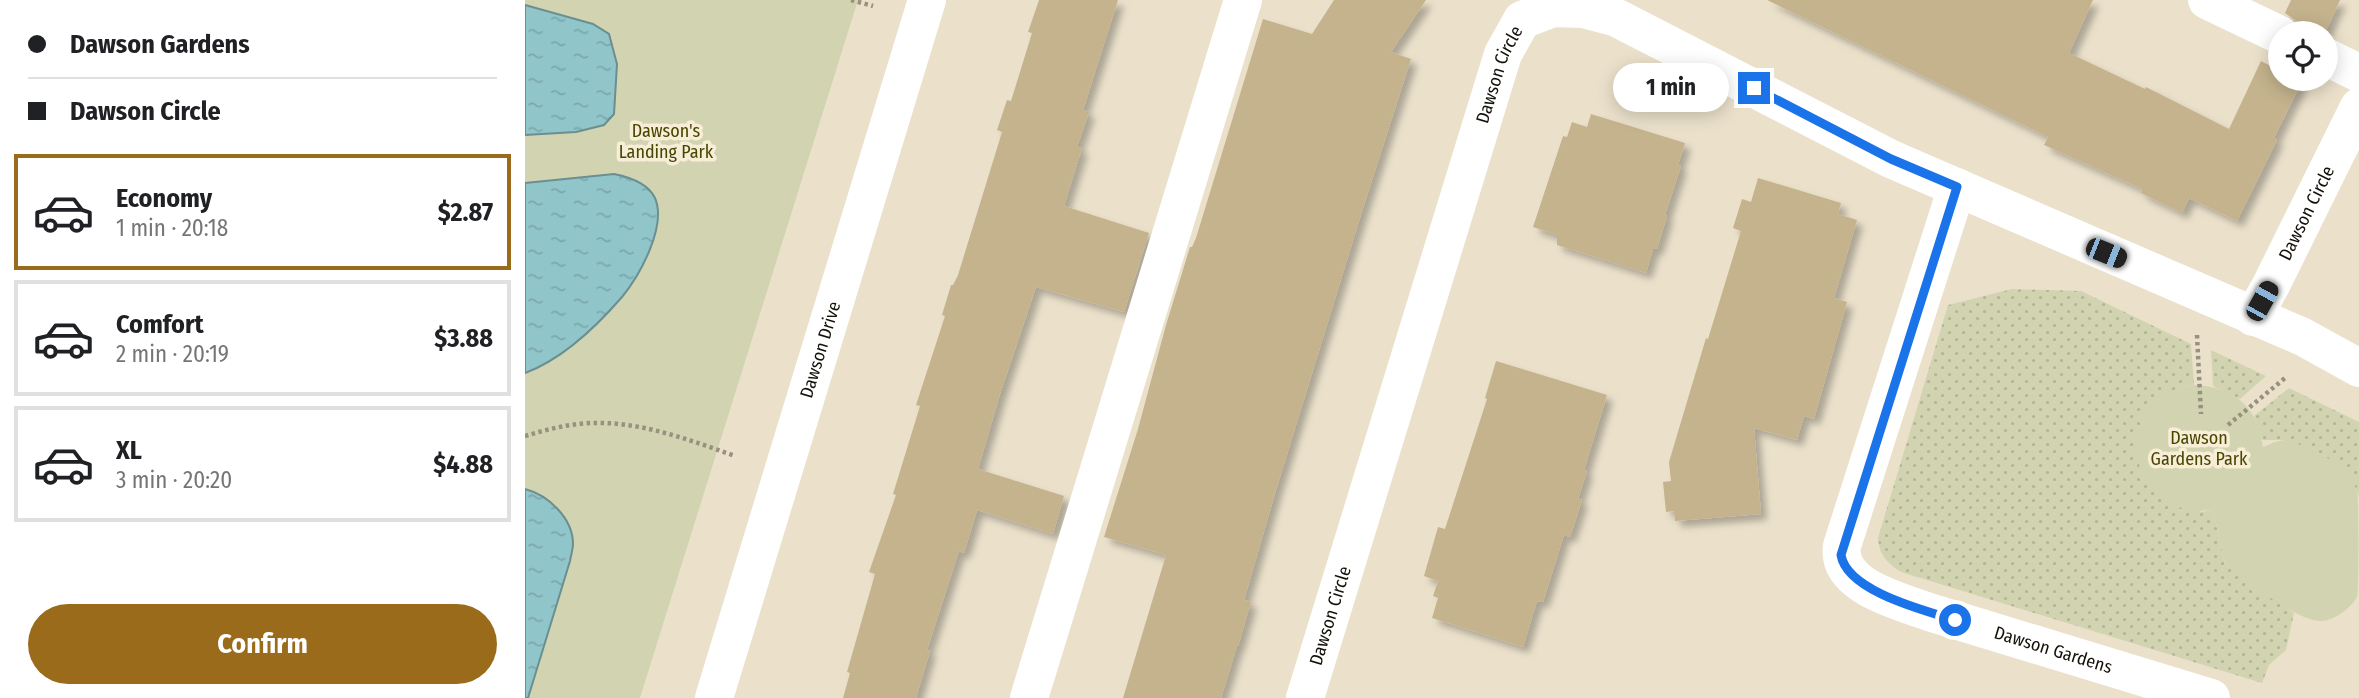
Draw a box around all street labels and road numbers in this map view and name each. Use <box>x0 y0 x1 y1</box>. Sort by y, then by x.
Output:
street label: Dawson Circle <box>1471 22 1528 126</box>
street label: Dawson Circle <box>2274 162 2339 264</box>
street label: Dawson Drive <box>795 299 845 401</box>
street label: Dawson Circle <box>1305 563 1356 668</box>
street label: Dawson Gardens <box>1992 622 2115 678</box>

